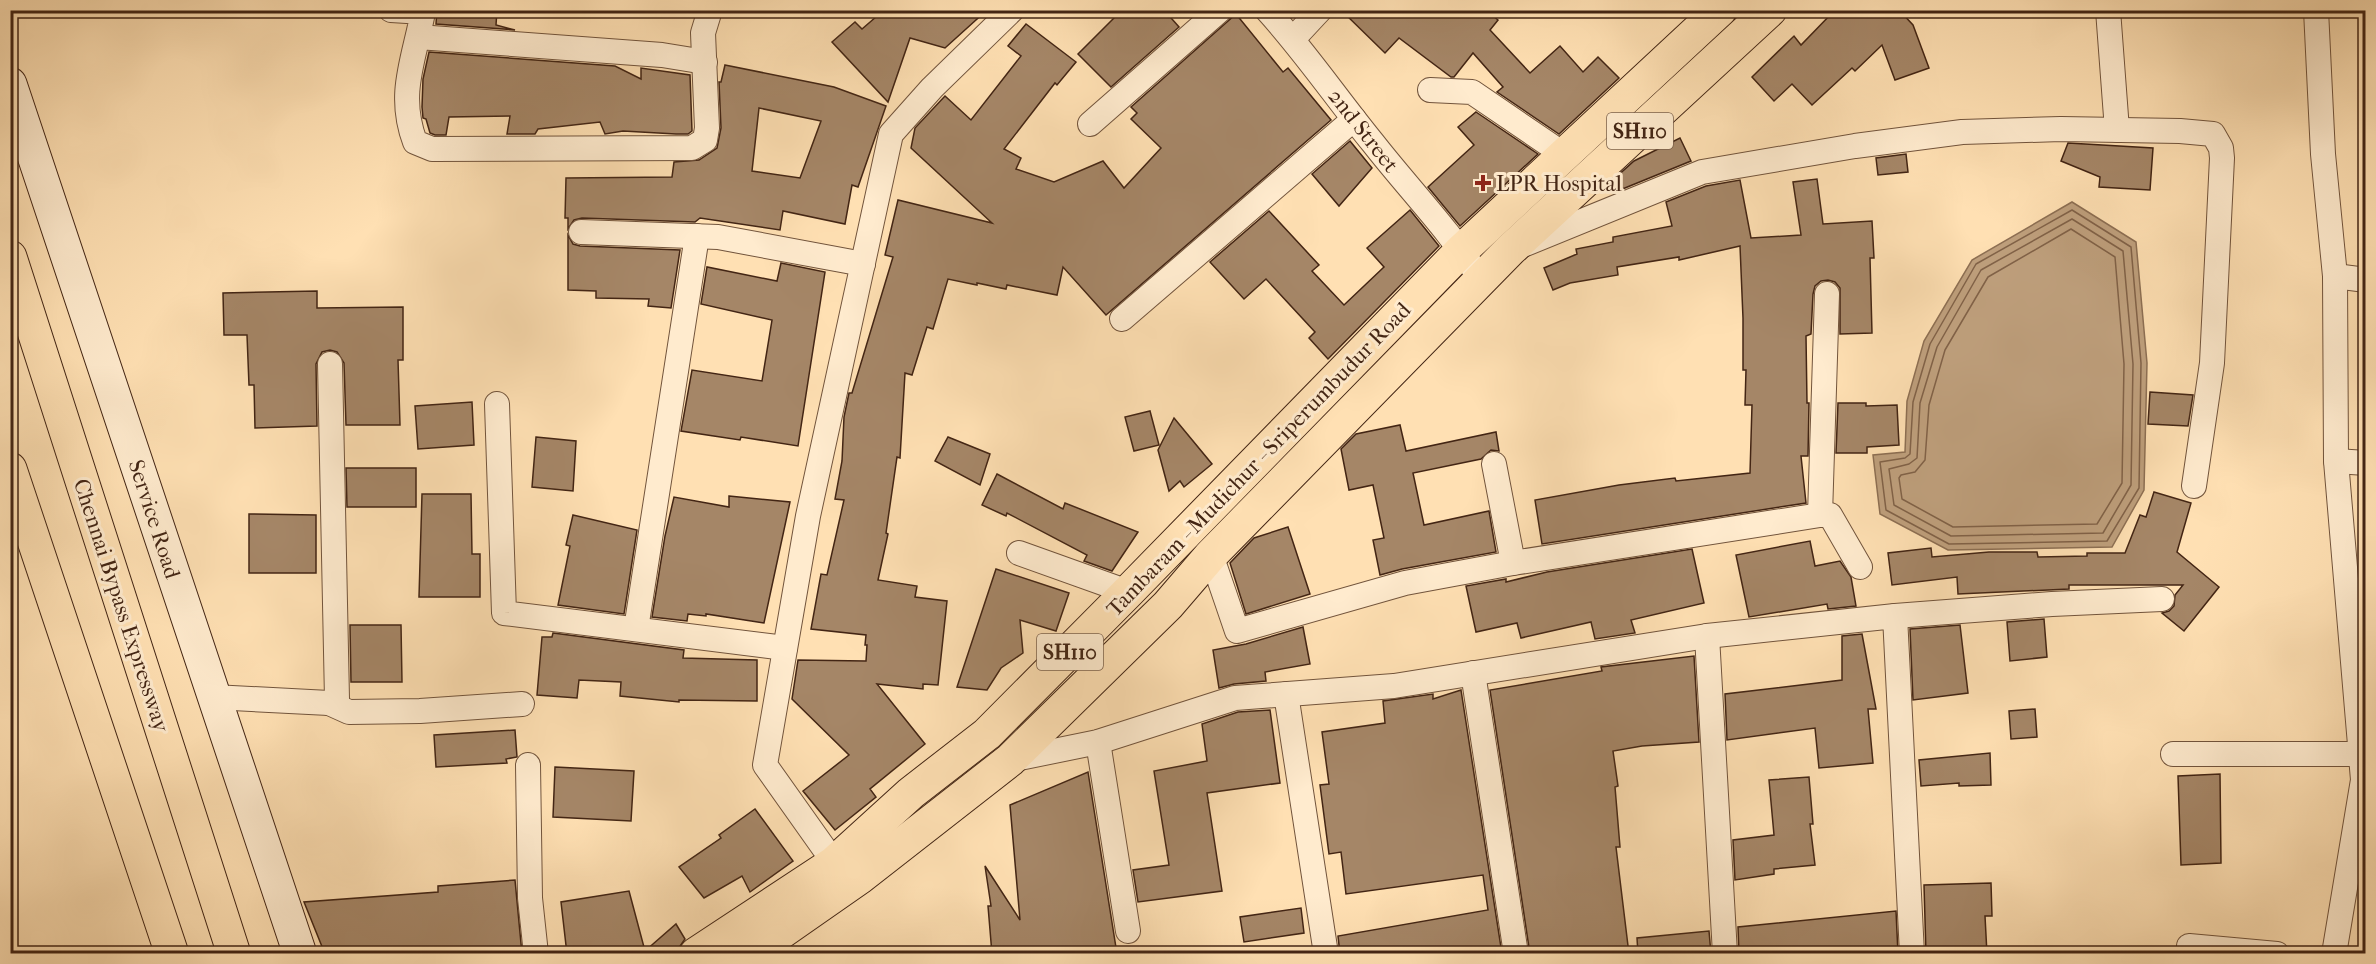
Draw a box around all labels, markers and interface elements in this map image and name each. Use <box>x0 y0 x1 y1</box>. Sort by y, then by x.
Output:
street label: 2nd Street <box>1323 84 1404 178</box>
road number: SH110 <box>1607 113 1673 149</box>
place label: LPR Hospital <box>1496 171 1622 197</box>
marker: LPR Hospital <box>1474 174 1492 192</box>
street label: Tambaram - Mudichur - Sriperumbudur Road <box>1101 297 1417 622</box>
street label: Service Road <box>123 457 186 583</box>
street label: Chennai Bypass Expressway <box>68 475 175 736</box>
road number: SH110 <box>1037 634 1103 670</box>

